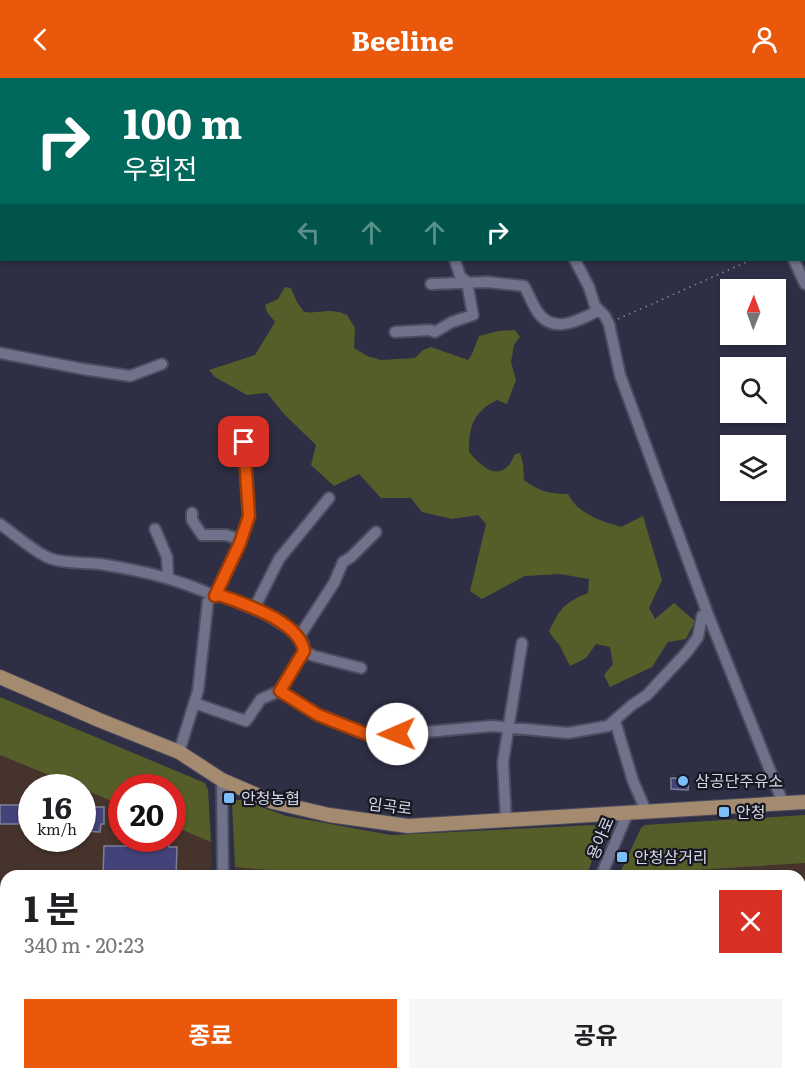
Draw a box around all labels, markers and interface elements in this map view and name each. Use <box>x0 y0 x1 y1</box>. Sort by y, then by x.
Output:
text: Beeline <box>351 19 454 59</box>
icon: back <box>24 23 57 56</box>
icon: person <box>748 23 781 56</box>
text: 100 m <box>123 90 242 152</box>
icon: right <box>24 102 102 180</box>
text: 우회전 <box>123 147 198 187</box>
icon: left <box>292 216 325 249</box>
icon: ahead <box>355 216 388 249</box>
icon: ahead <box>418 216 451 249</box>
icon: right <box>481 216 514 249</box>
north arrow <box>720 279 786 345</box>
map controls <box>720 279 786 501</box>
button: search <box>720 357 786 423</box>
pin <box>218 416 269 467</box>
icon: arrive <box>227 425 260 458</box>
button: layers <box>720 435 786 501</box>
position arrow <box>365 702 429 766</box>
place label: 삼공단주유소 <box>695 768 783 792</box>
speed limit sign: 20 <box>108 774 186 852</box>
marker: 삼공단주유소 <box>676 774 690 788</box>
text: 16 <box>42 784 72 828</box>
place label: 안청농협 <box>241 785 300 809</box>
street label: 임곡로 <box>367 790 414 820</box>
marker: 안청농협 <box>222 791 236 805</box>
place label: 안청 <box>736 799 765 823</box>
marker: 안청 <box>717 805 731 819</box>
street label: 용아로 <box>579 812 619 863</box>
text: km/h <box>37 817 77 840</box>
place label: 안청삼거리 <box>634 844 708 868</box>
marker: 안청삼거리 <box>615 850 629 864</box>
text: 1 분 <box>24 880 79 933</box>
button: close <box>719 890 782 953</box>
text: 340 m · 20:23 <box>24 929 145 959</box>
button: 종료 <box>24 999 397 1068</box>
button: 공유 <box>409 999 782 1068</box>

